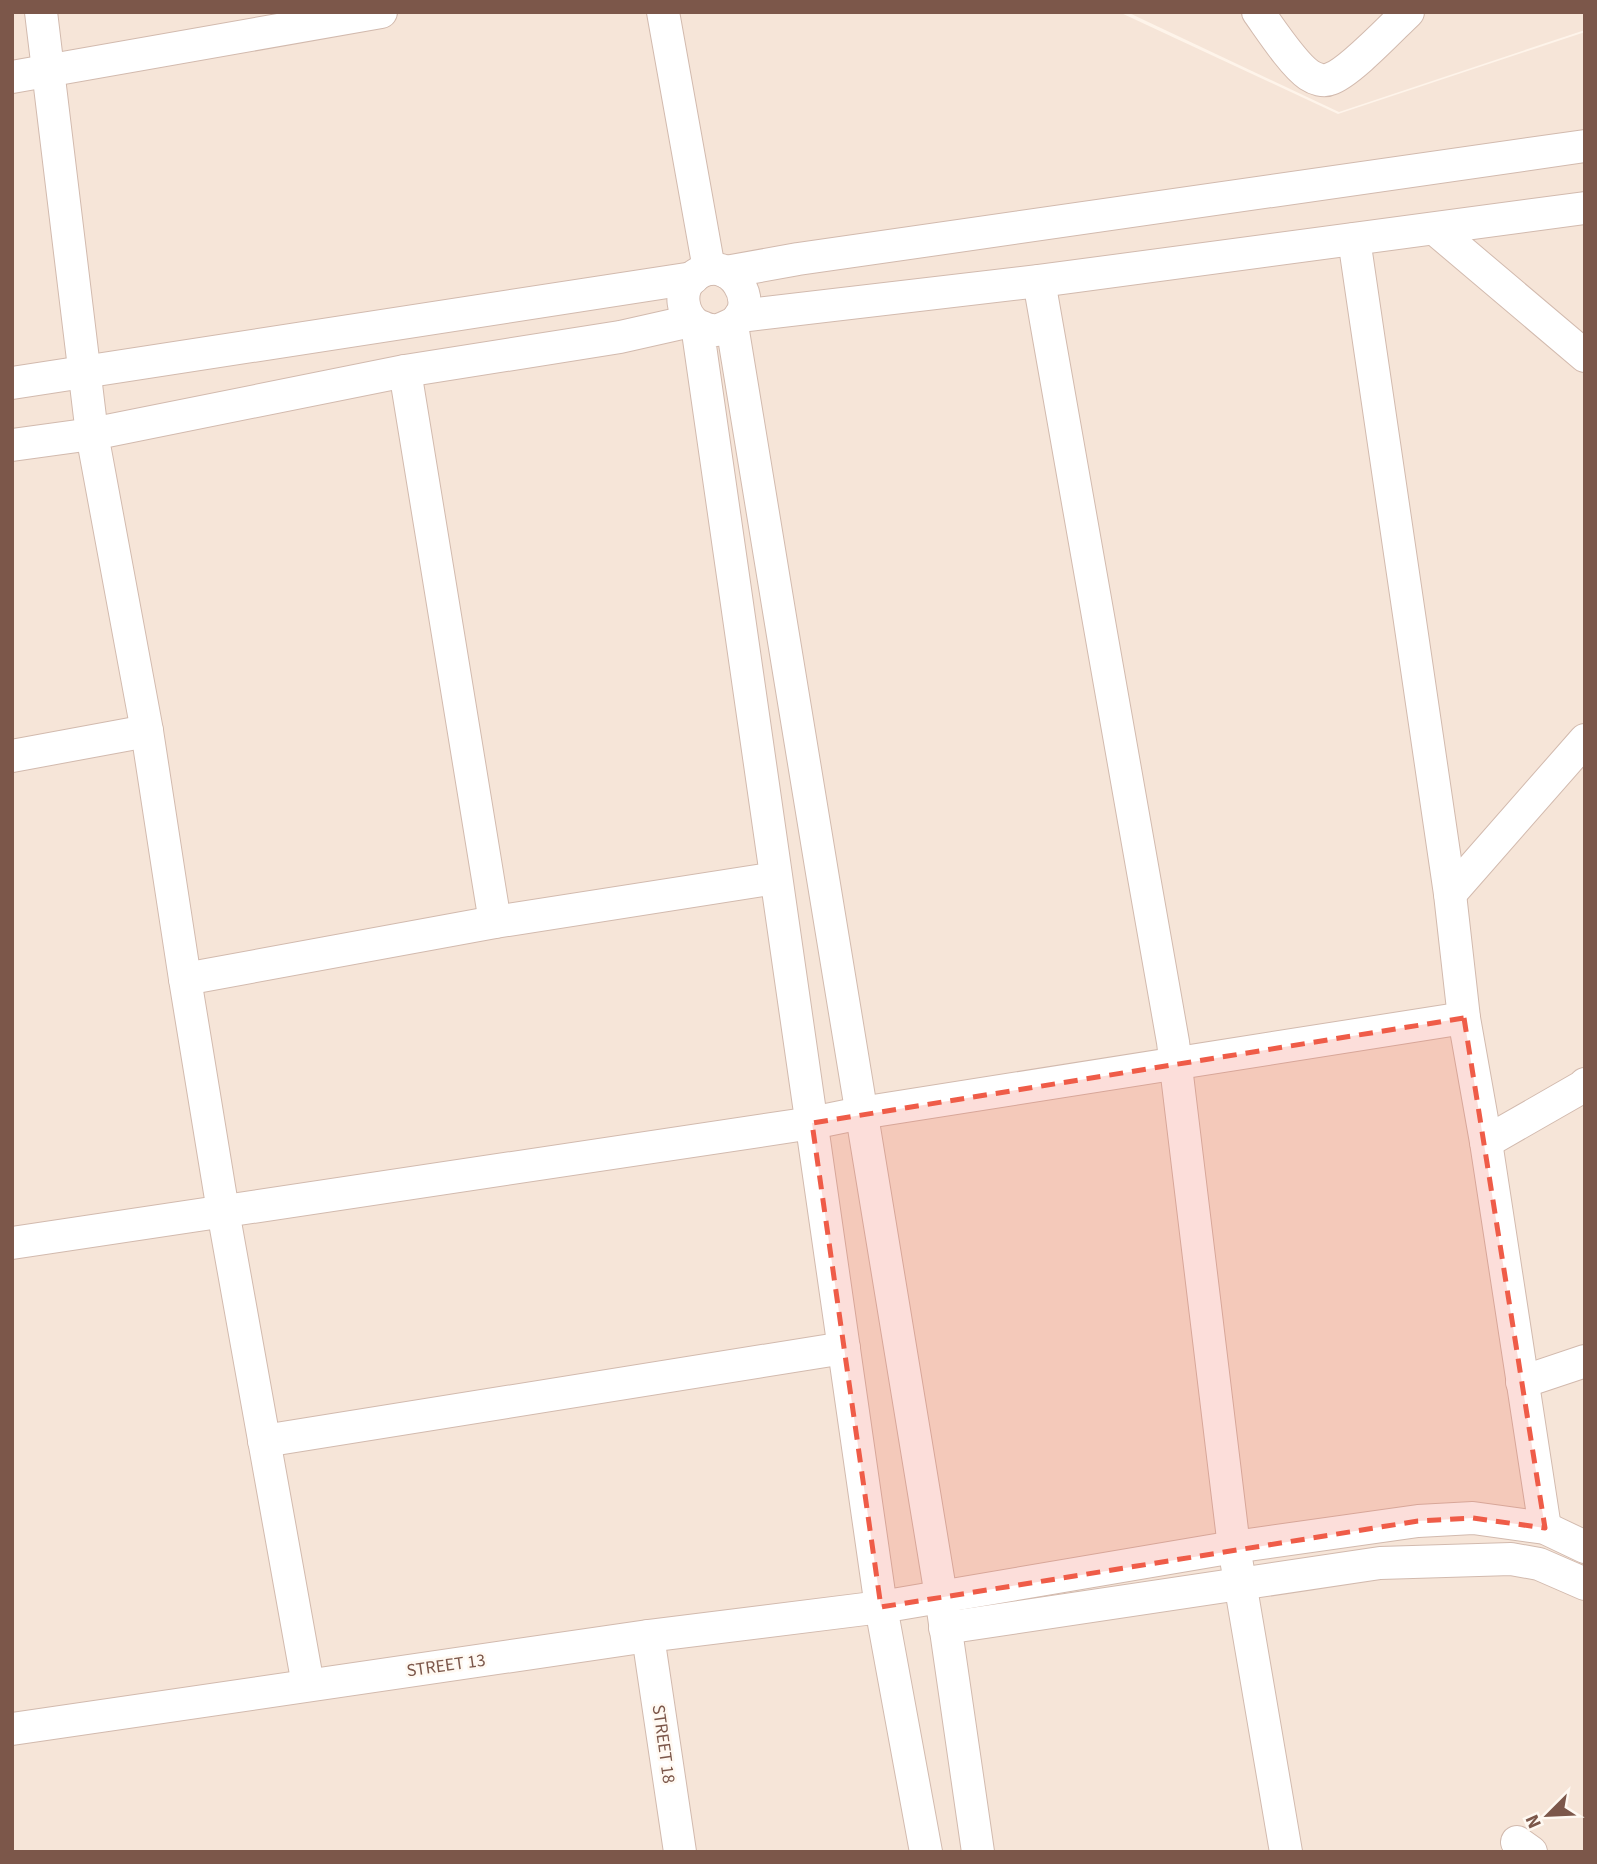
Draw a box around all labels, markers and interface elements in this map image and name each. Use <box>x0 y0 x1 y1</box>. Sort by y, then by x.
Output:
street label: STREET 13 <box>405 1648 487 1683</box>
street label: STREET 18 <box>646 1703 681 1785</box>
north arrow <box>1513 1780 1583 1850</box>
text: N <box>1519 1810 1549 1833</box>

